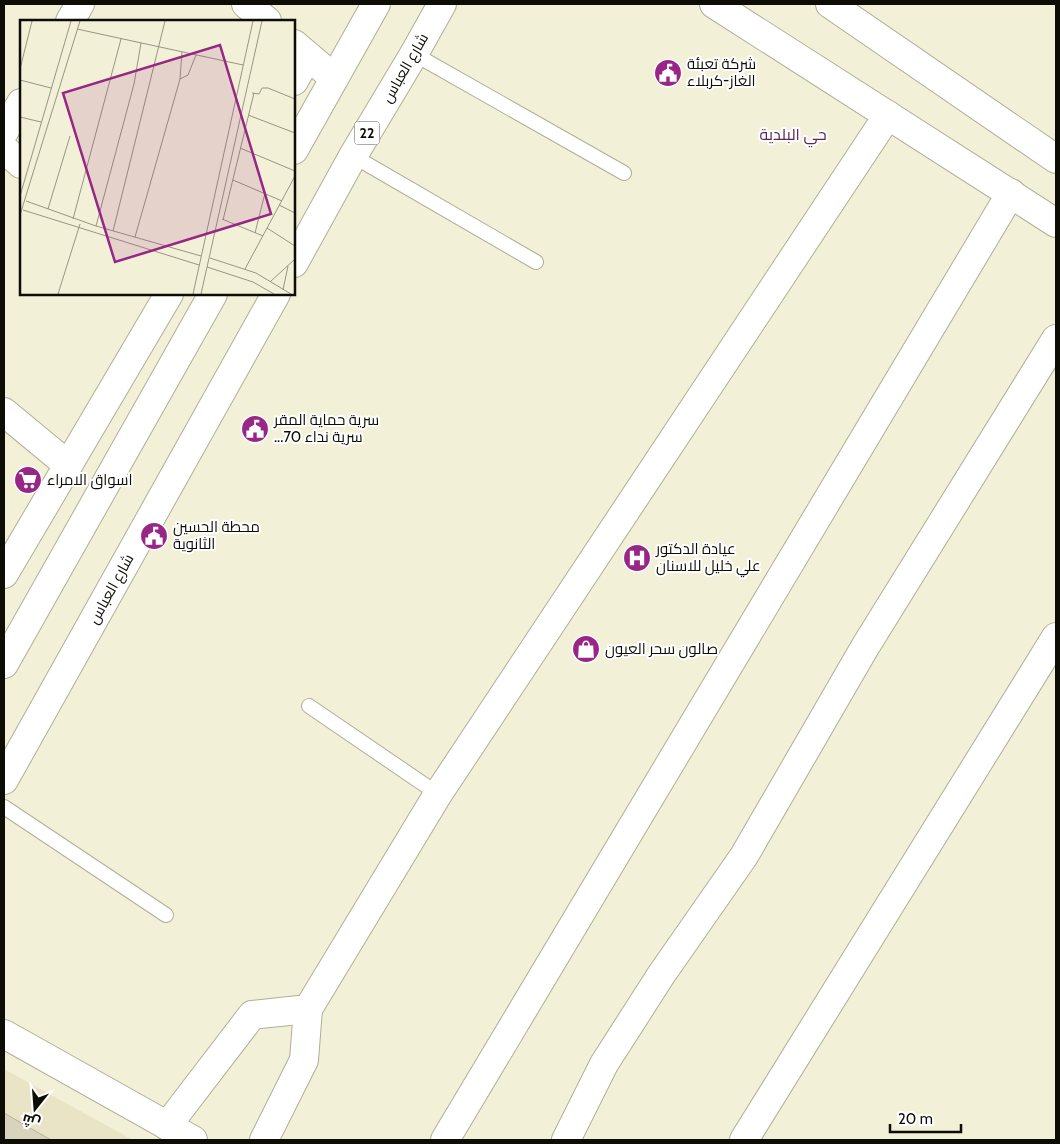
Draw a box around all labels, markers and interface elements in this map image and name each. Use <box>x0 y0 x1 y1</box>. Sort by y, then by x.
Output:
inset map <box>20 20 295 295</box>
street label: شارع العباس <box>378 30 434 107</box>
place label: شركة تعبئة الغاز-كربلاء <box>687 55 756 90</box>
public building icon: شركة تعبئة الغاز-كربلاء <box>653 58 683 88</box>
road number: 22 <box>354 122 380 144</box>
district label: حي البلدية <box>759 125 827 148</box>
place label: سرية حماية المقر ...سرية نداء 70 <box>273 411 379 446</box>
public building icon: سرية حماية المقر ...سرية نداء 70 <box>240 414 270 444</box>
supermarket icon: اسواق الامراء <box>13 465 43 495</box>
place label: اسواق الامراء <box>47 471 133 490</box>
place label: محطة الحسين الثانوية <box>173 518 260 553</box>
public building icon: محطة الحسين الثانوية <box>139 521 169 551</box>
place label: عيادة الدكتور علي خليل للاسنان <box>655 540 761 578</box>
hospital icon: عيادة الدكتور علي خليل للاسنان <box>622 543 652 573</box>
street label: شارع العباس <box>84 551 139 628</box>
shop icon: صالون سحر العيون <box>571 634 601 664</box>
place label: صالون سحر العيون <box>605 640 718 659</box>
north arrow <box>10 1084 60 1134</box>
scale bar <box>890 1102 961 1134</box>
text: ش <box>20 1110 42 1133</box>
text: 20 m <box>898 1110 933 1128</box>

